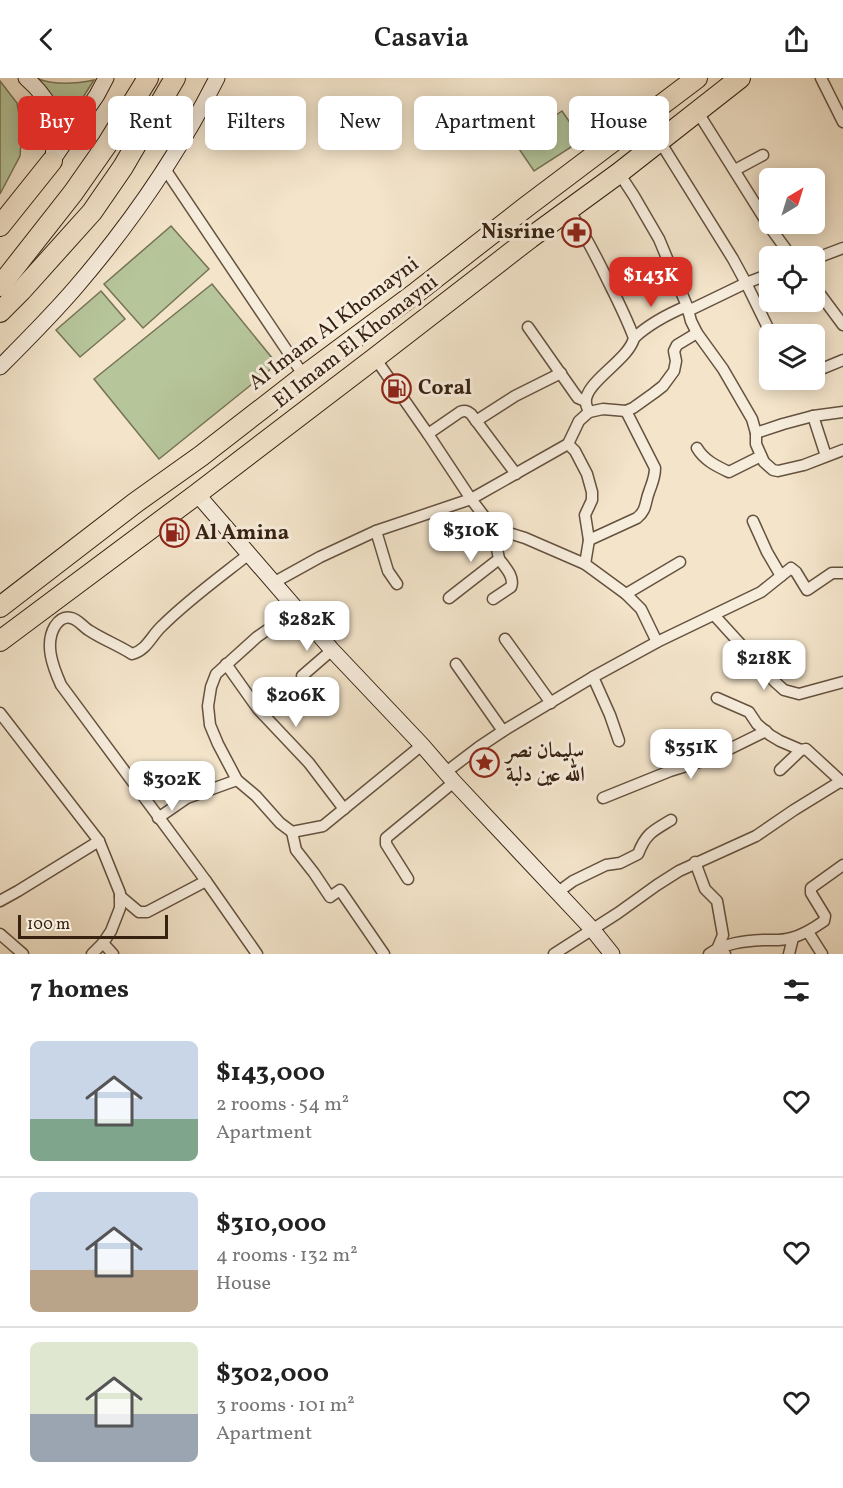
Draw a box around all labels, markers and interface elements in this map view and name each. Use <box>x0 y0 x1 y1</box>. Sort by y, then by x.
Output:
text: Casavia <box>374 20 469 58</box>
icon: back <box>30 23 63 56</box>
icon: share <box>780 23 813 56</box>
chip: Buy <box>18 96 96 150</box>
chip: Rent <box>108 96 193 150</box>
chip: Filters <box>205 96 306 150</box>
chip: New <box>318 96 402 150</box>
chip: Apartment <box>414 96 557 150</box>
chip: House <box>569 96 669 150</box>
north arrow <box>759 168 825 234</box>
map controls <box>759 168 825 390</box>
pharmacy icon: Nisrine <box>560 216 592 248</box>
place label: Nisrine <box>481 218 555 247</box>
button: locate <box>759 246 825 312</box>
street label: Al Imam Al Khomayni <box>243 250 425 398</box>
pin: $143K <box>609 257 693 308</box>
text: $143K <box>623 262 679 290</box>
street label: El Imam El Khomayni <box>267 268 445 416</box>
button: layers <box>759 324 825 390</box>
fuel station icon: Coral <box>381 372 413 404</box>
place label: Coral <box>418 374 472 403</box>
pin: $310K <box>429 512 513 563</box>
fuel station icon: Al Amina <box>158 517 190 549</box>
text: $310K <box>443 517 499 545</box>
place label: Al Amina <box>195 519 289 548</box>
pin: $282K <box>265 601 349 652</box>
text: $282K <box>278 606 336 634</box>
pin: $218K <box>722 640 806 691</box>
text: $218K <box>737 645 791 673</box>
pin: $206K <box>254 677 338 728</box>
text: $206K <box>266 682 326 710</box>
pin: $351K <box>649 729 733 780</box>
text: $351K <box>664 734 718 762</box>
place label: سليمان نصر الله عين دلبة <box>503 737 585 790</box>
place icon: سليمان نصر الله عين دلبة <box>469 747 501 779</box>
pin: $302K <box>130 761 214 812</box>
text: $302K <box>143 766 201 794</box>
scale bar <box>18 912 168 940</box>
text: 100 m <box>27 914 70 936</box>
text: 7 homes <box>30 972 129 1008</box>
icon: filters <box>780 974 813 1007</box>
text: $143,000 <box>216 1055 325 1091</box>
icon: home <box>78 1065 150 1137</box>
icon: heart <box>780 1085 813 1118</box>
text: 2 rooms · 54 m² <box>216 1091 349 1119</box>
text: Apartment <box>216 1119 312 1147</box>
text: $310,000 <box>216 1206 326 1242</box>
icon: home <box>78 1216 150 1288</box>
icon: heart <box>780 1236 813 1269</box>
text: 4 rooms · 132 m² <box>216 1242 358 1270</box>
text: House <box>216 1270 271 1298</box>
text: $302,000 <box>216 1356 329 1392</box>
icon: home <box>78 1366 150 1438</box>
icon: heart <box>780 1386 813 1419</box>
text: 3 rooms · 101 m² <box>216 1392 355 1420</box>
text: Apartment <box>216 1420 312 1448</box>

